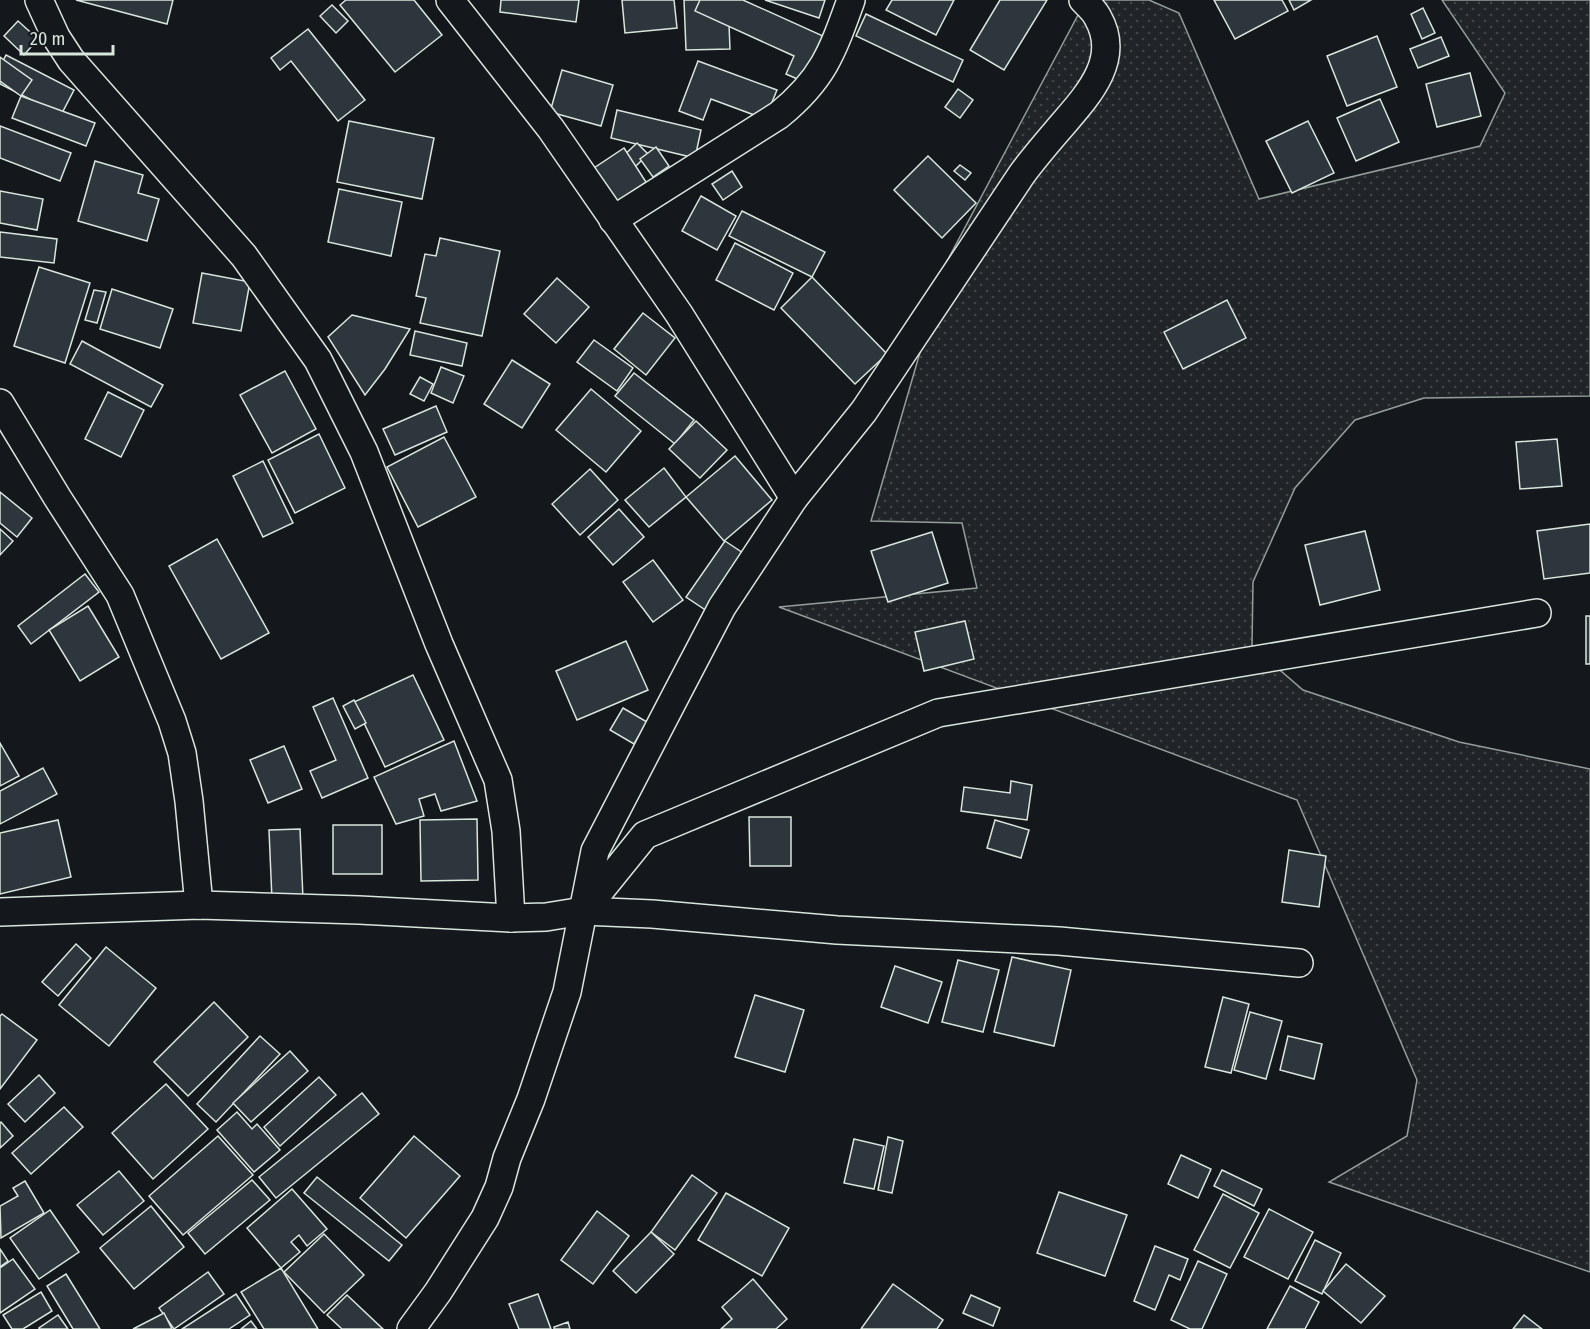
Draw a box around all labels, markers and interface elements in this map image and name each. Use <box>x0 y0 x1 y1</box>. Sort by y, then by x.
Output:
scale bar <box>21 18 112 56</box>
text: 20 m <box>30 28 65 50</box>

